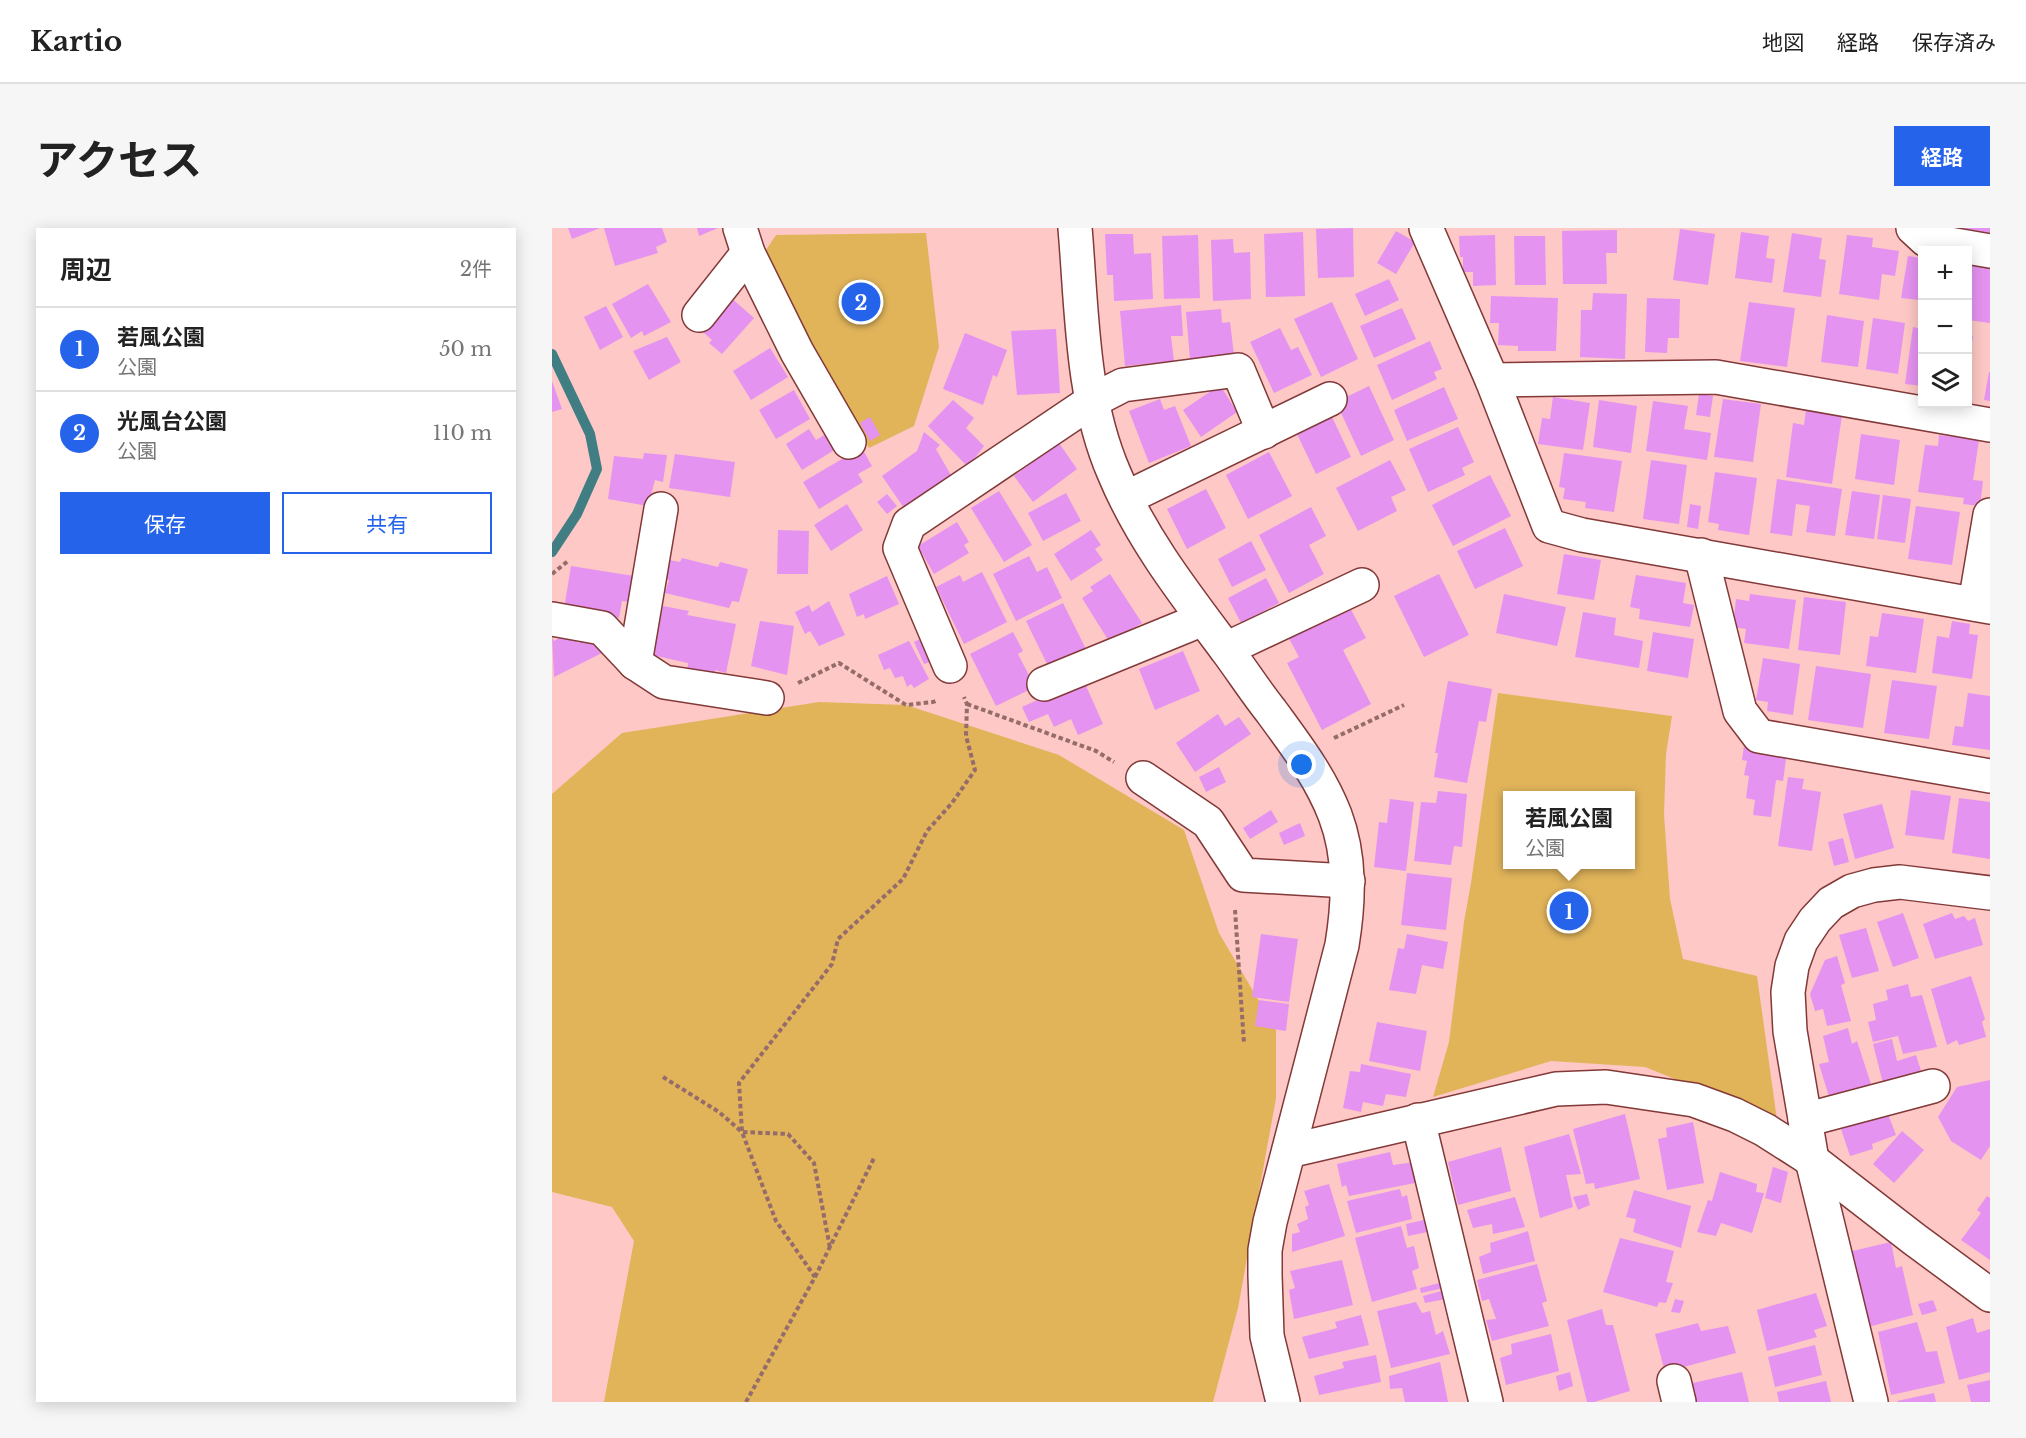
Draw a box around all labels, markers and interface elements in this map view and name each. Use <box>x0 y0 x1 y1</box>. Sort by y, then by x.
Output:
text: Kartio <box>30 24 122 59</box>
text: 地図 <box>1762 30 1804 56</box>
text: 経路 <box>1837 30 1879 56</box>
text: 保存済み <box>1912 30 1996 56</box>
button: 経路 <box>1894 126 1990 186</box>
text: アクセス <box>36 134 202 186</box>
map controls <box>1918 246 1972 408</box>
button: + <box>1918 246 1972 300</box>
text: 周辺 <box>60 254 112 286</box>
text: 2件 <box>460 257 492 281</box>
pin: 2 <box>842 280 880 325</box>
button: − <box>1918 300 1972 354</box>
text: 若風公園 <box>117 324 205 351</box>
text: 1 <box>75 337 84 361</box>
text: 50 m <box>439 337 492 361</box>
button: layers <box>1918 354 1972 408</box>
text: 公園 <box>117 355 157 379</box>
text: 光風台公園 <box>117 408 227 435</box>
text: 2 <box>73 421 86 445</box>
text: 110 m <box>433 421 492 445</box>
text: 公園 <box>117 439 157 463</box>
button: 保存 <box>60 492 270 554</box>
button: 共有 <box>282 492 492 554</box>
your location <box>1287 750 1316 779</box>
popup <box>1503 791 1635 869</box>
text: 若風公園 <box>1525 805 1613 832</box>
text: 公園 <box>1525 836 1565 860</box>
pin: 1 <box>1550 888 1588 934</box>

